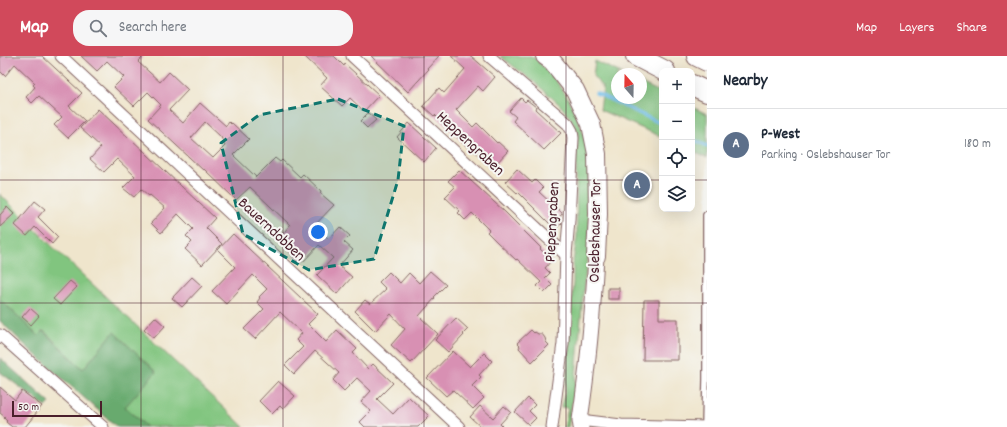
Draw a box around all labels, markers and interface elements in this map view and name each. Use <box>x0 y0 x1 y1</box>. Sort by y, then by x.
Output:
search box <box>73 10 353 46</box>
text: Map <box>20 15 49 42</box>
icon: search <box>87 17 109 39</box>
text: Search here <box>119 17 187 39</box>
text: Map <box>856 18 877 38</box>
text: Layers <box>899 18 934 38</box>
text: Share <box>956 18 987 38</box>
north arrow <box>611 68 647 104</box>
map controls <box>659 68 695 212</box>
button: + <box>659 68 695 104</box>
text: Nearby <box>723 70 767 94</box>
button: − <box>659 104 695 140</box>
street label: Heppengraben <box>431 106 509 182</box>
text: P-West <box>761 124 800 146</box>
text: A <box>732 135 740 154</box>
text: 180 m <box>964 135 991 154</box>
button: locate <box>659 140 695 176</box>
text: Parking · Oslebshauser Tor <box>761 146 890 165</box>
pin: A <box>624 170 650 200</box>
button: layers <box>659 176 695 212</box>
street label: Oslebshauser Tor <box>584 179 608 283</box>
street label: Piepengraben <box>539 181 567 263</box>
street label: Bauerndobben <box>232 193 310 267</box>
your location <box>308 222 328 242</box>
scale bar <box>12 399 102 418</box>
text: 50 m <box>18 400 39 416</box>

